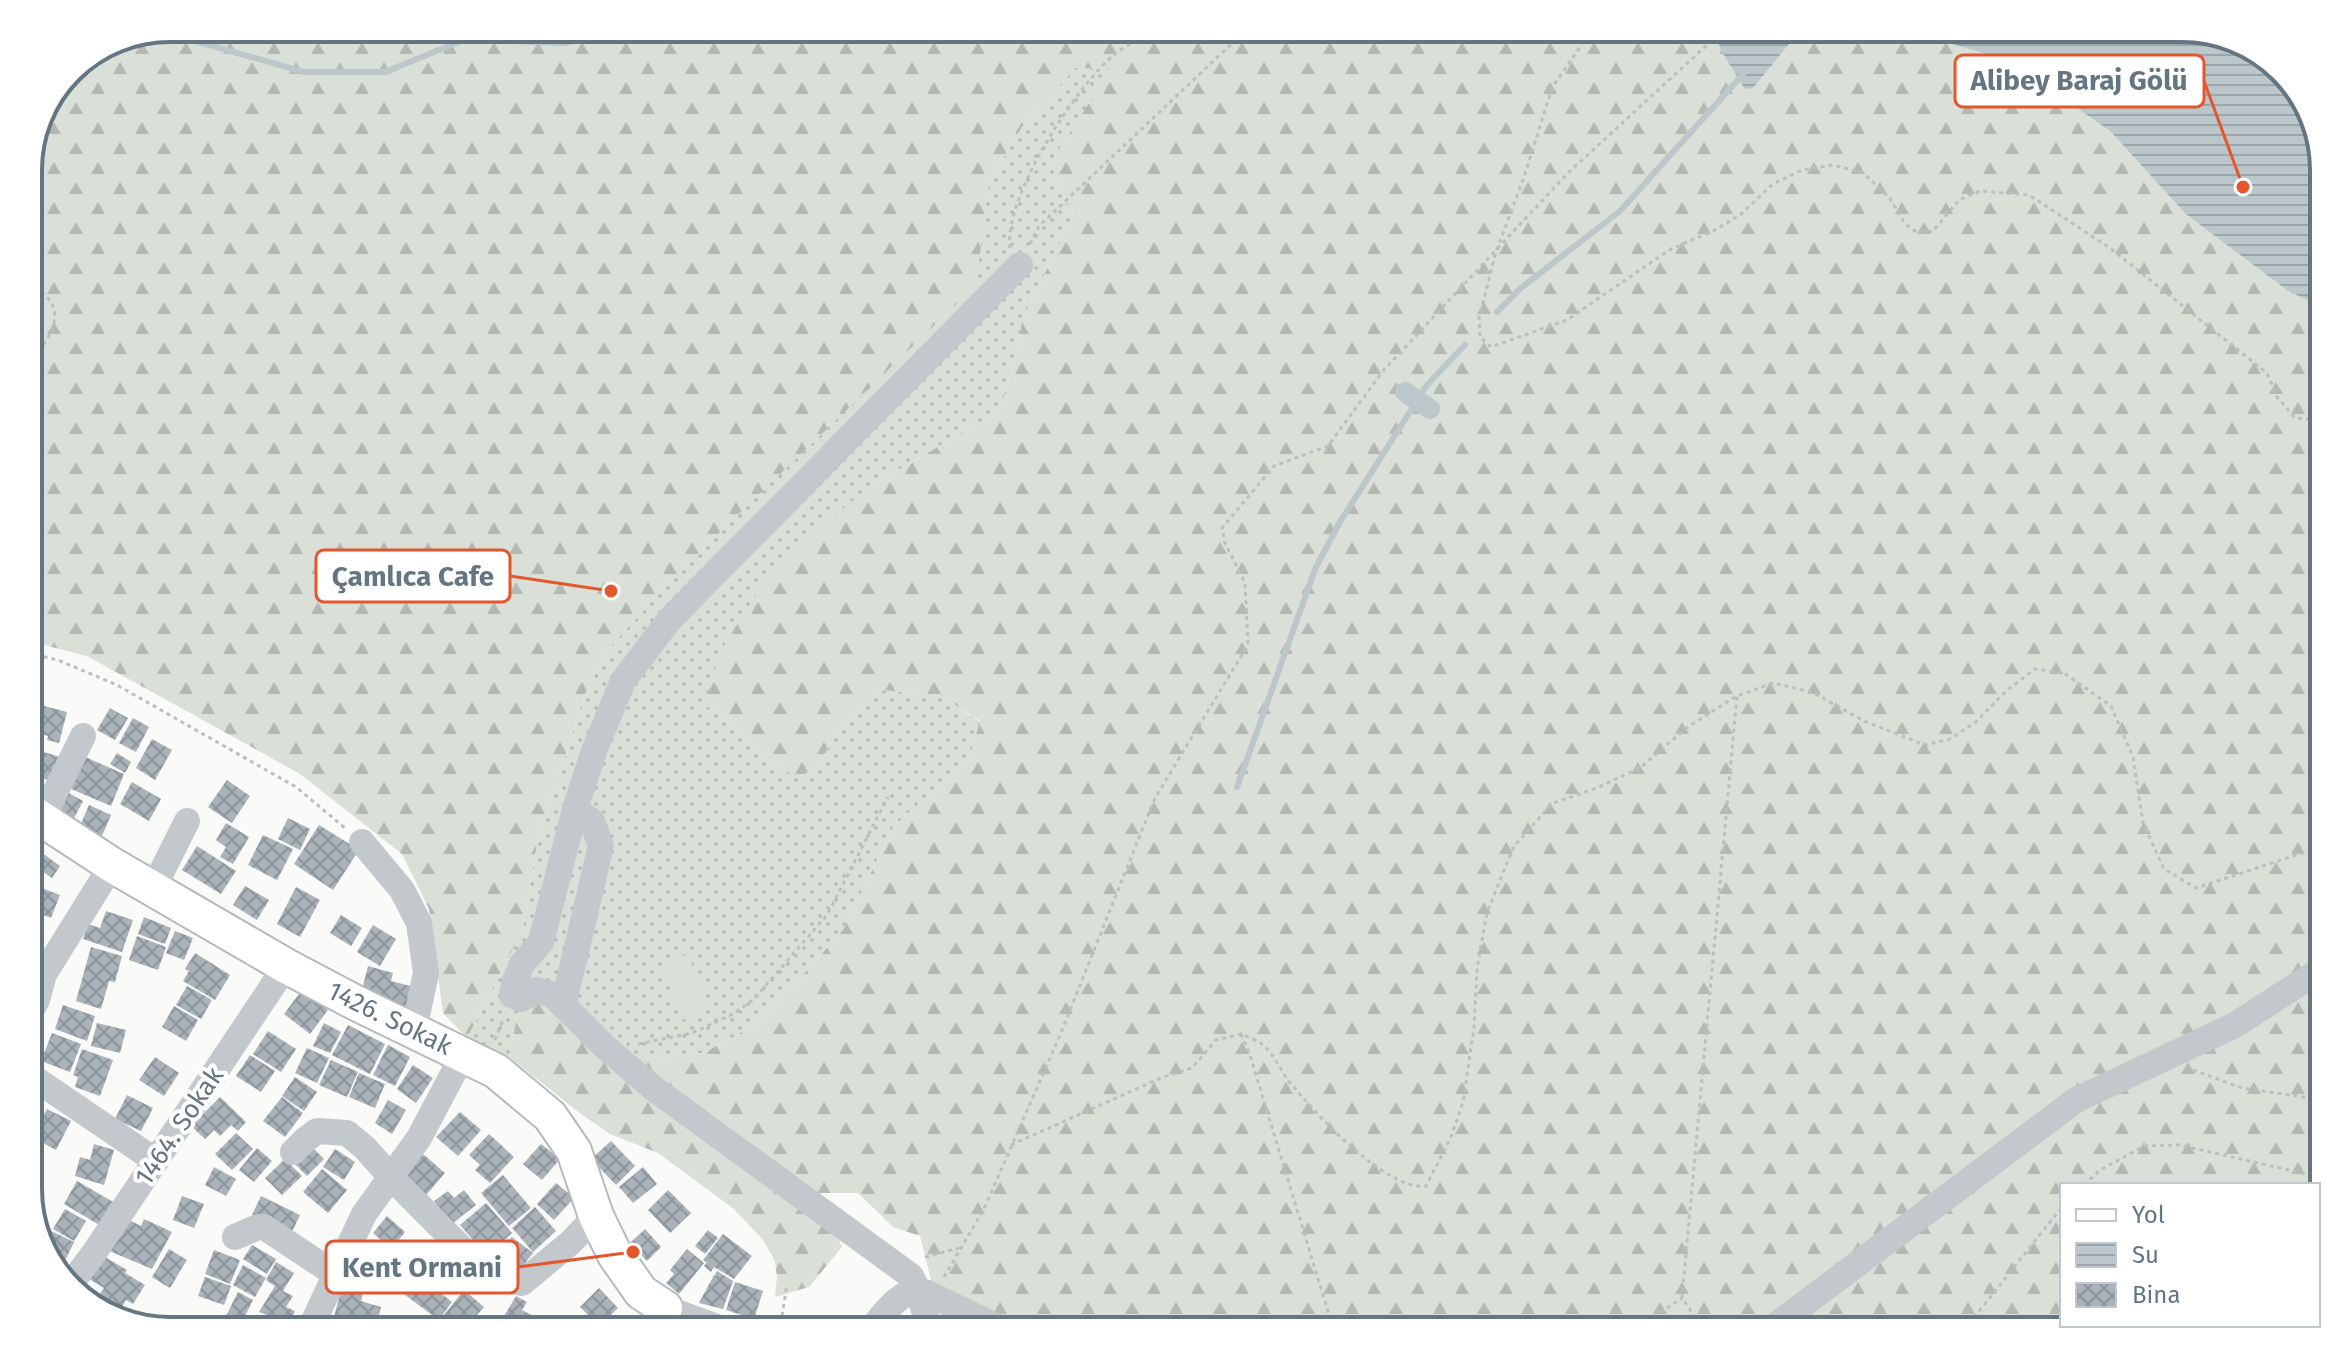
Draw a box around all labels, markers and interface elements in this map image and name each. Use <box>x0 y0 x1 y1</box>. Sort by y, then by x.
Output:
callout: Alibey Baraj Gölü <box>1955 55 2204 107</box>
text: Alibey Baraj Gölü <box>1969 64 2188 97</box>
callout: Çamlıca Cafe <box>316 550 510 602</box>
text: Çamlıca Cafe <box>332 560 494 594</box>
street label: 1426. Sokak <box>323 975 457 1062</box>
street label: 1464. Sokak <box>129 1061 231 1191</box>
legend <box>2060 1183 2320 1327</box>
text: Yol <box>2132 1201 2165 1229</box>
callout: Kent Ormani <box>326 1241 518 1293</box>
text: Su <box>2132 1241 2159 1269</box>
text: Kent Ormani <box>342 1251 502 1284</box>
text: Bina <box>2132 1281 2180 1309</box>

